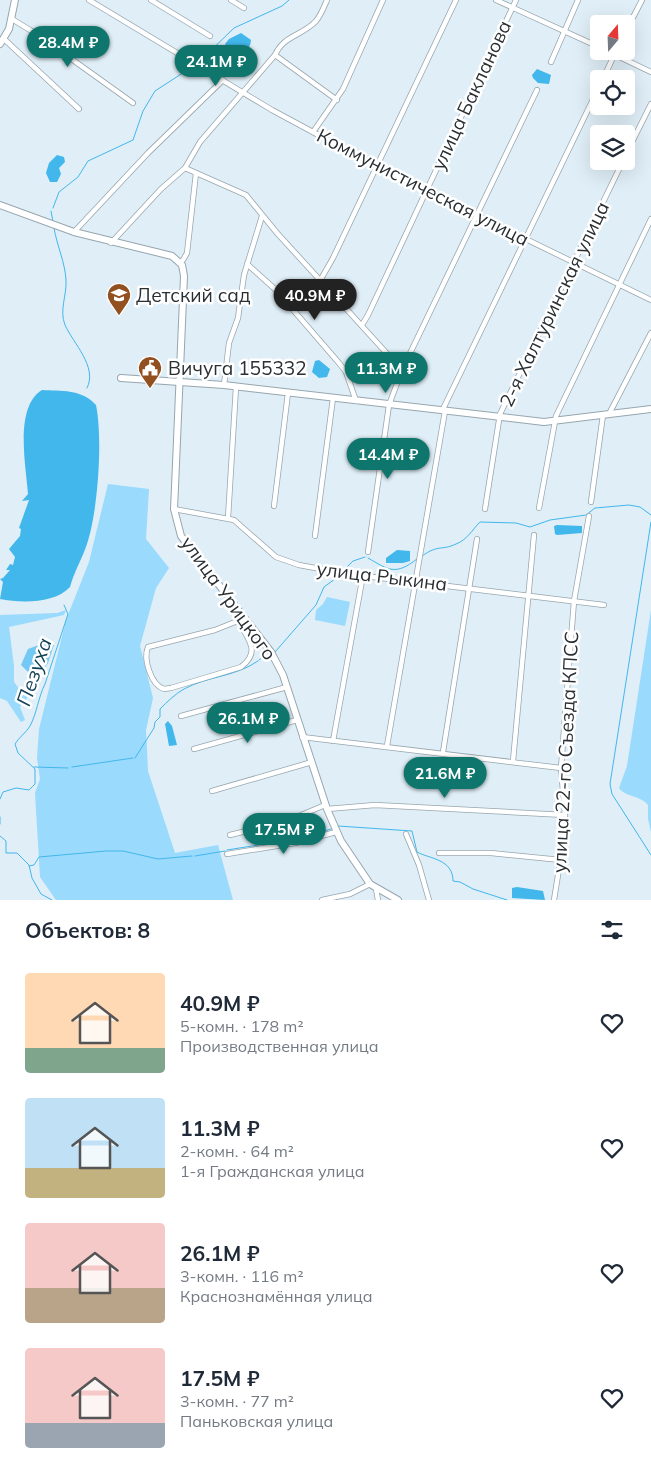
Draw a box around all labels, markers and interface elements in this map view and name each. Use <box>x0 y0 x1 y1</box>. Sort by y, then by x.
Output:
north arrow <box>590 15 635 60</box>
map controls <box>590 15 635 170</box>
street label: улица Бакланова <box>426 16 516 174</box>
pin: 28.4M ₽ <box>22 26 114 68</box>
text: 28.4M ₽ <box>38 32 98 52</box>
pin: 24.1M ₽ <box>170 44 262 87</box>
text: 24.1M ₽ <box>186 51 246 71</box>
button: locate <box>590 70 635 115</box>
street label: Коммунистическая улица <box>313 123 533 251</box>
button: layers <box>590 125 635 170</box>
street label: 2-я Халтуринская улица <box>494 197 614 411</box>
pin: 40.9M ₽ <box>269 278 361 321</box>
school or university icon: Детский сад <box>106 282 132 316</box>
place label: Детский сад <box>136 283 251 307</box>
text: 40.9M ₽ <box>285 285 345 305</box>
pin: 11.3M ₽ <box>340 352 432 394</box>
public building icon: Вичуга 155332 <box>137 355 163 389</box>
place label: Вичуга 155332 <box>168 356 307 380</box>
text: 11.3M ₽ <box>356 358 416 378</box>
pin: 14.4M ₽ <box>342 438 434 480</box>
text: 14.4M ₽ <box>358 444 418 464</box>
street label: улица Урицкого <box>176 531 282 665</box>
street label: улица Рыкина <box>315 556 449 596</box>
street label: улица 22-го Съезда КПСС <box>547 631 583 873</box>
water label: Пезуха <box>10 635 57 709</box>
pin: 26.1M ₽ <box>202 702 294 744</box>
text: 26.1M ₽ <box>218 708 278 728</box>
pin: 21.6M ₽ <box>399 756 491 799</box>
text: 21.6M ₽ <box>415 763 475 783</box>
pin: 17.5M ₽ <box>238 812 330 855</box>
text: 17.5M ₽ <box>254 819 314 839</box>
icon: filters <box>598 916 626 944</box>
text: Объектов: 8 <box>25 917 150 943</box>
text: 40.9M ₽ <box>180 990 260 1016</box>
icon: home <box>65 993 125 1053</box>
icon: heart <box>598 1009 626 1037</box>
text: 5-комн. · 178 m² <box>180 1016 304 1036</box>
text: Производственная улица <box>180 1036 379 1056</box>
text: 11.3M ₽ <box>180 1115 260 1141</box>
icon: home <box>65 1118 125 1178</box>
icon: heart <box>598 1134 626 1162</box>
text: 2-комн. · 64 m² <box>180 1141 294 1161</box>
text: 1-я Гражданская улица <box>180 1161 365 1181</box>
text: 26.1M ₽ <box>180 1240 260 1266</box>
icon: home <box>65 1243 125 1303</box>
icon: heart <box>598 1259 626 1287</box>
text: 3-комн. · 116 m² <box>180 1266 304 1286</box>
text: Краснознамённая улица <box>180 1286 373 1306</box>
text: 17.5M ₽ <box>180 1365 260 1391</box>
icon: home <box>65 1368 125 1428</box>
icon: heart <box>598 1384 626 1412</box>
text: 3-комн. · 77 m² <box>180 1391 294 1411</box>
text: Паньковская улица <box>180 1411 333 1431</box>

